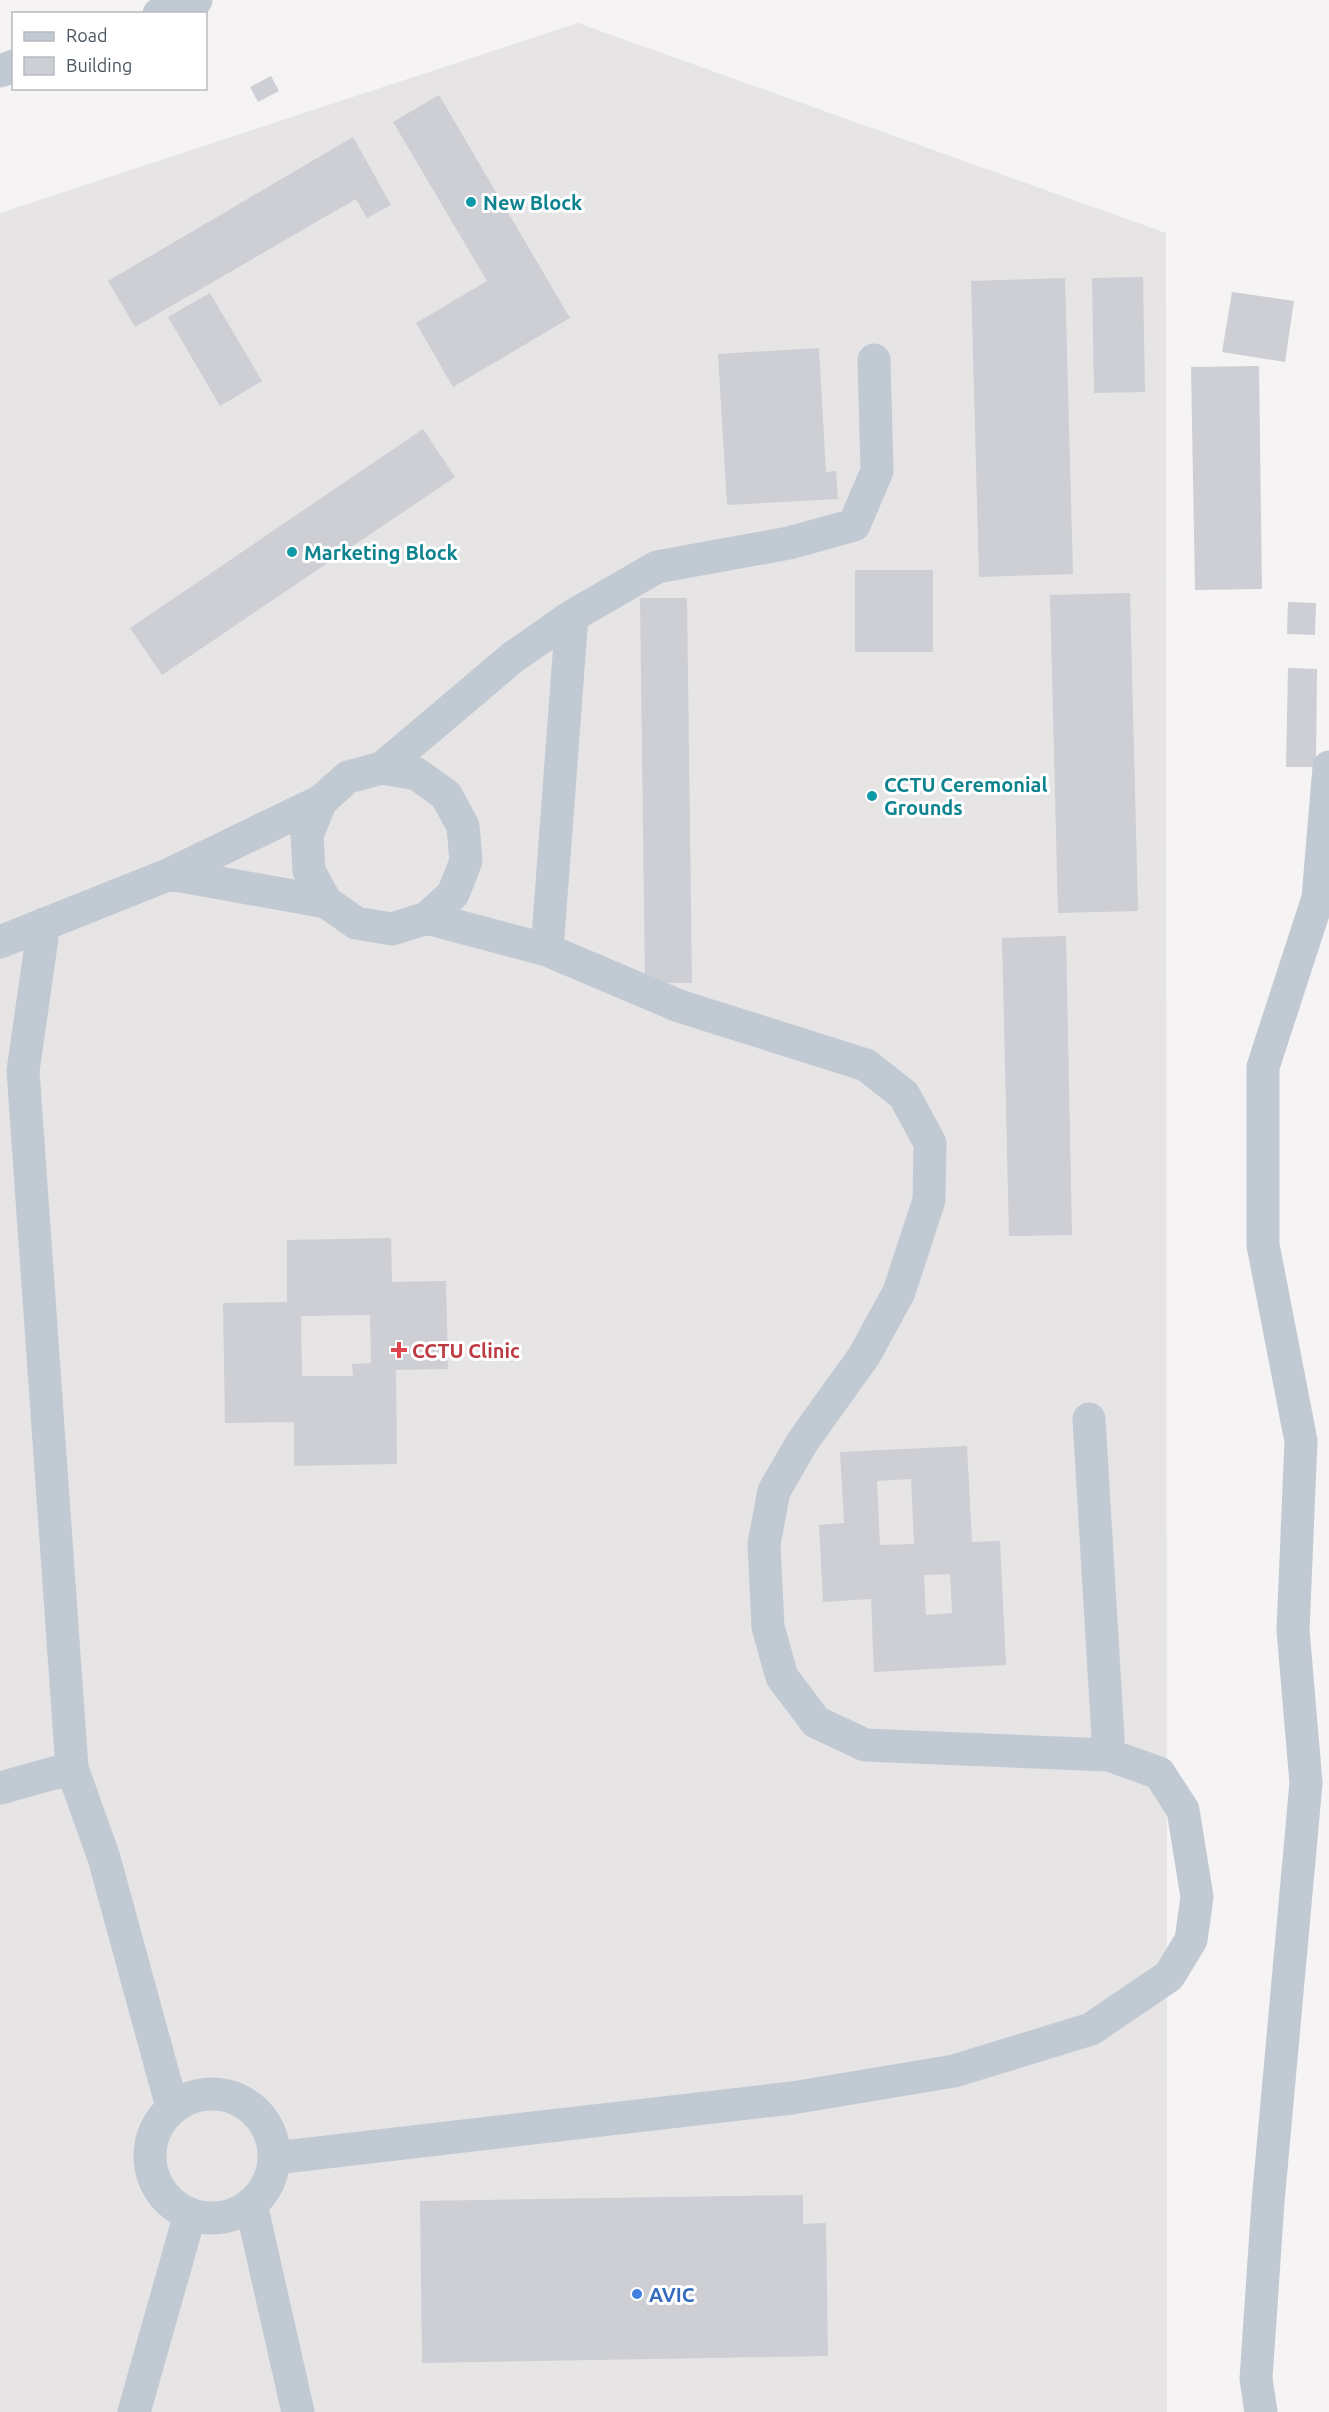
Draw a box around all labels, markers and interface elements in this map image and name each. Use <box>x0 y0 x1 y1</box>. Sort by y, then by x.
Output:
legend <box>12 12 207 90</box>
text: Road <box>66 25 108 45</box>
text: Building <box>66 55 132 75</box>
place label: New Block <box>483 191 582 214</box>
marker: New Block <box>464 195 478 209</box>
place label: Marketing Block <box>304 541 458 564</box>
marker: Marketing Block <box>285 545 299 559</box>
place label: CCTU Ceremonial Grounds <box>884 773 1047 819</box>
marker: CCTU Ceremonial Grounds <box>865 789 879 803</box>
place label: CCTU Clinic <box>412 1339 520 1362</box>
marker: CCTU Clinic <box>390 1341 408 1359</box>
place label: AVIC <box>649 2283 695 2306</box>
marker: AVIC <box>630 2287 644 2301</box>

